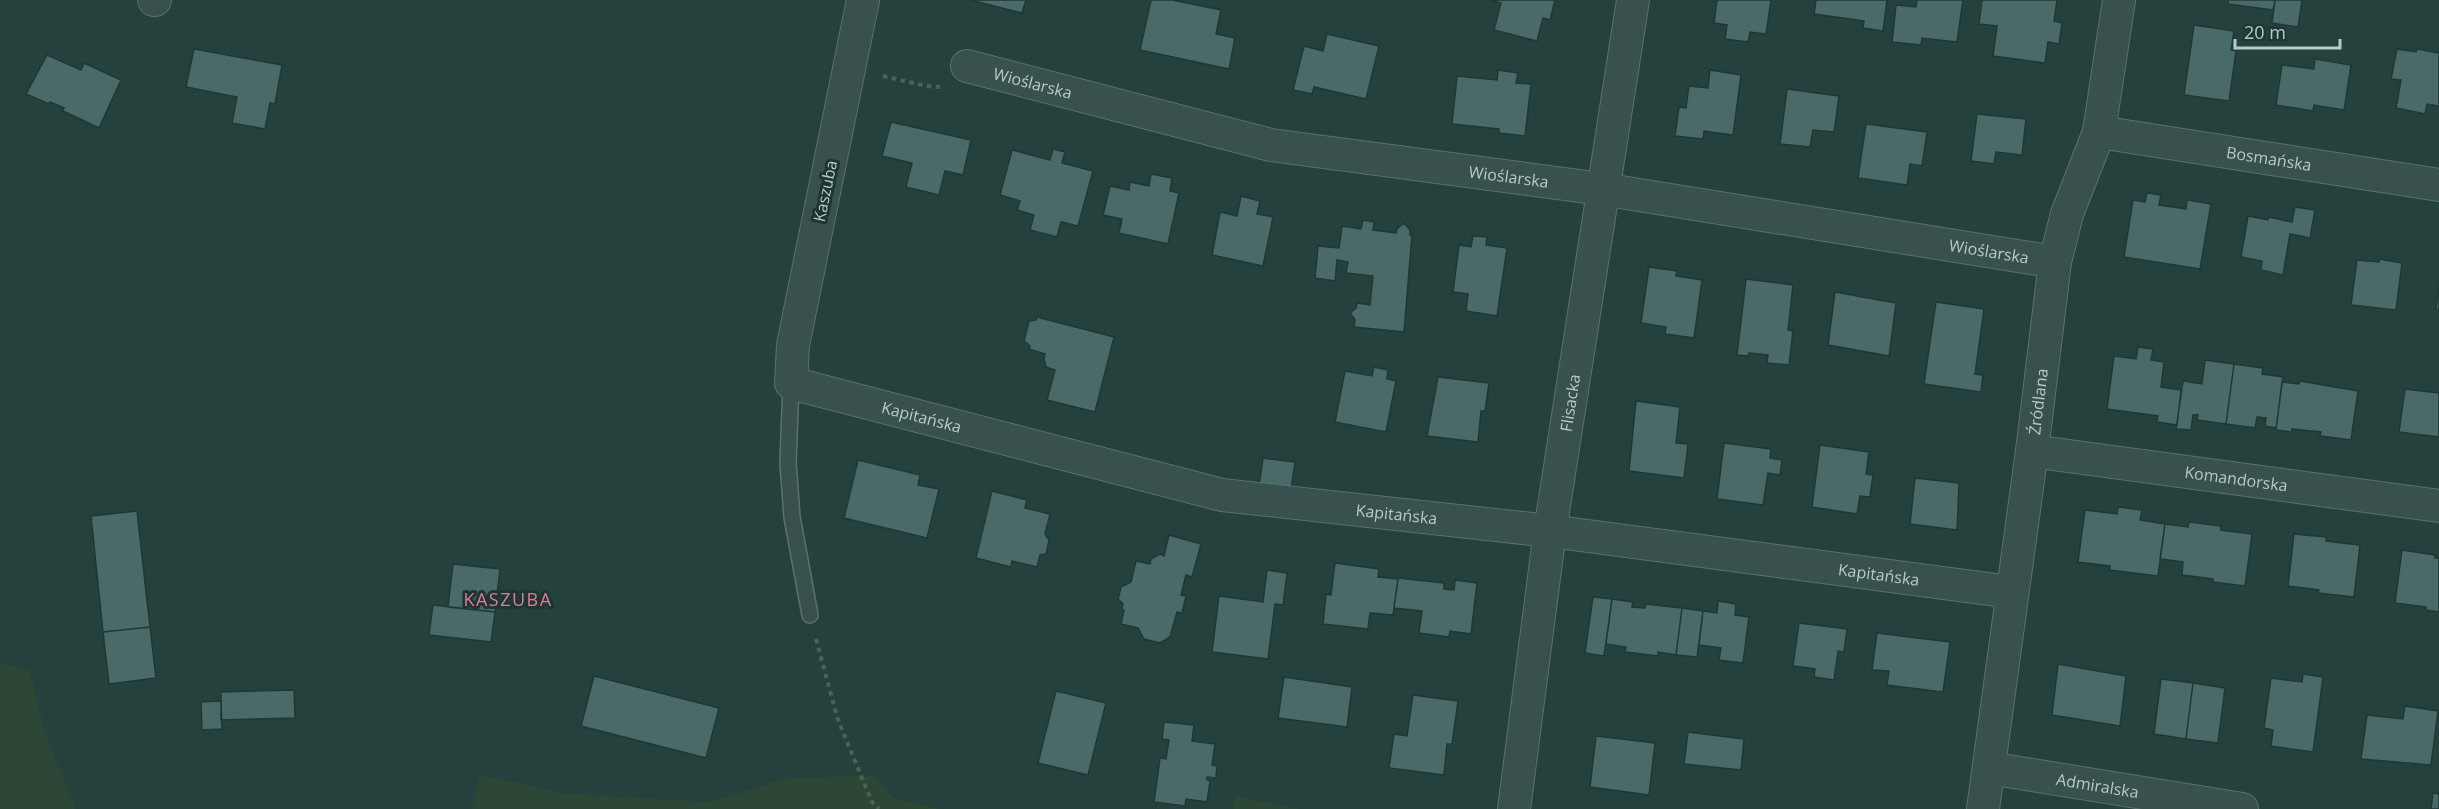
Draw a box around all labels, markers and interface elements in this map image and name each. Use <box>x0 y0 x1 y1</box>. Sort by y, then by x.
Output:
scale bar <box>2235 12 2340 50</box>
text: 20 m <box>2244 20 2286 44</box>
street label: Wioślarska <box>991 62 1075 104</box>
street label: Bosmańska <box>2225 141 2313 176</box>
street label: Kaszuba <box>808 158 842 224</box>
street label: Wioślarska <box>1467 160 1550 193</box>
street label: Wioślarska <box>1948 234 2030 269</box>
street label: Źródlana <box>2023 367 2053 436</box>
street label: Flisacka <box>1555 373 1585 433</box>
street label: Kapitańska <box>879 396 964 438</box>
street label: Komandorska <box>2183 461 2289 496</box>
street label: Kapitańska <box>1355 499 1438 530</box>
street label: Kapitańska <box>1837 558 1921 591</box>
district label: KASZUBA <box>463 587 553 611</box>
street label: Admiralska <box>2055 768 2140 803</box>

